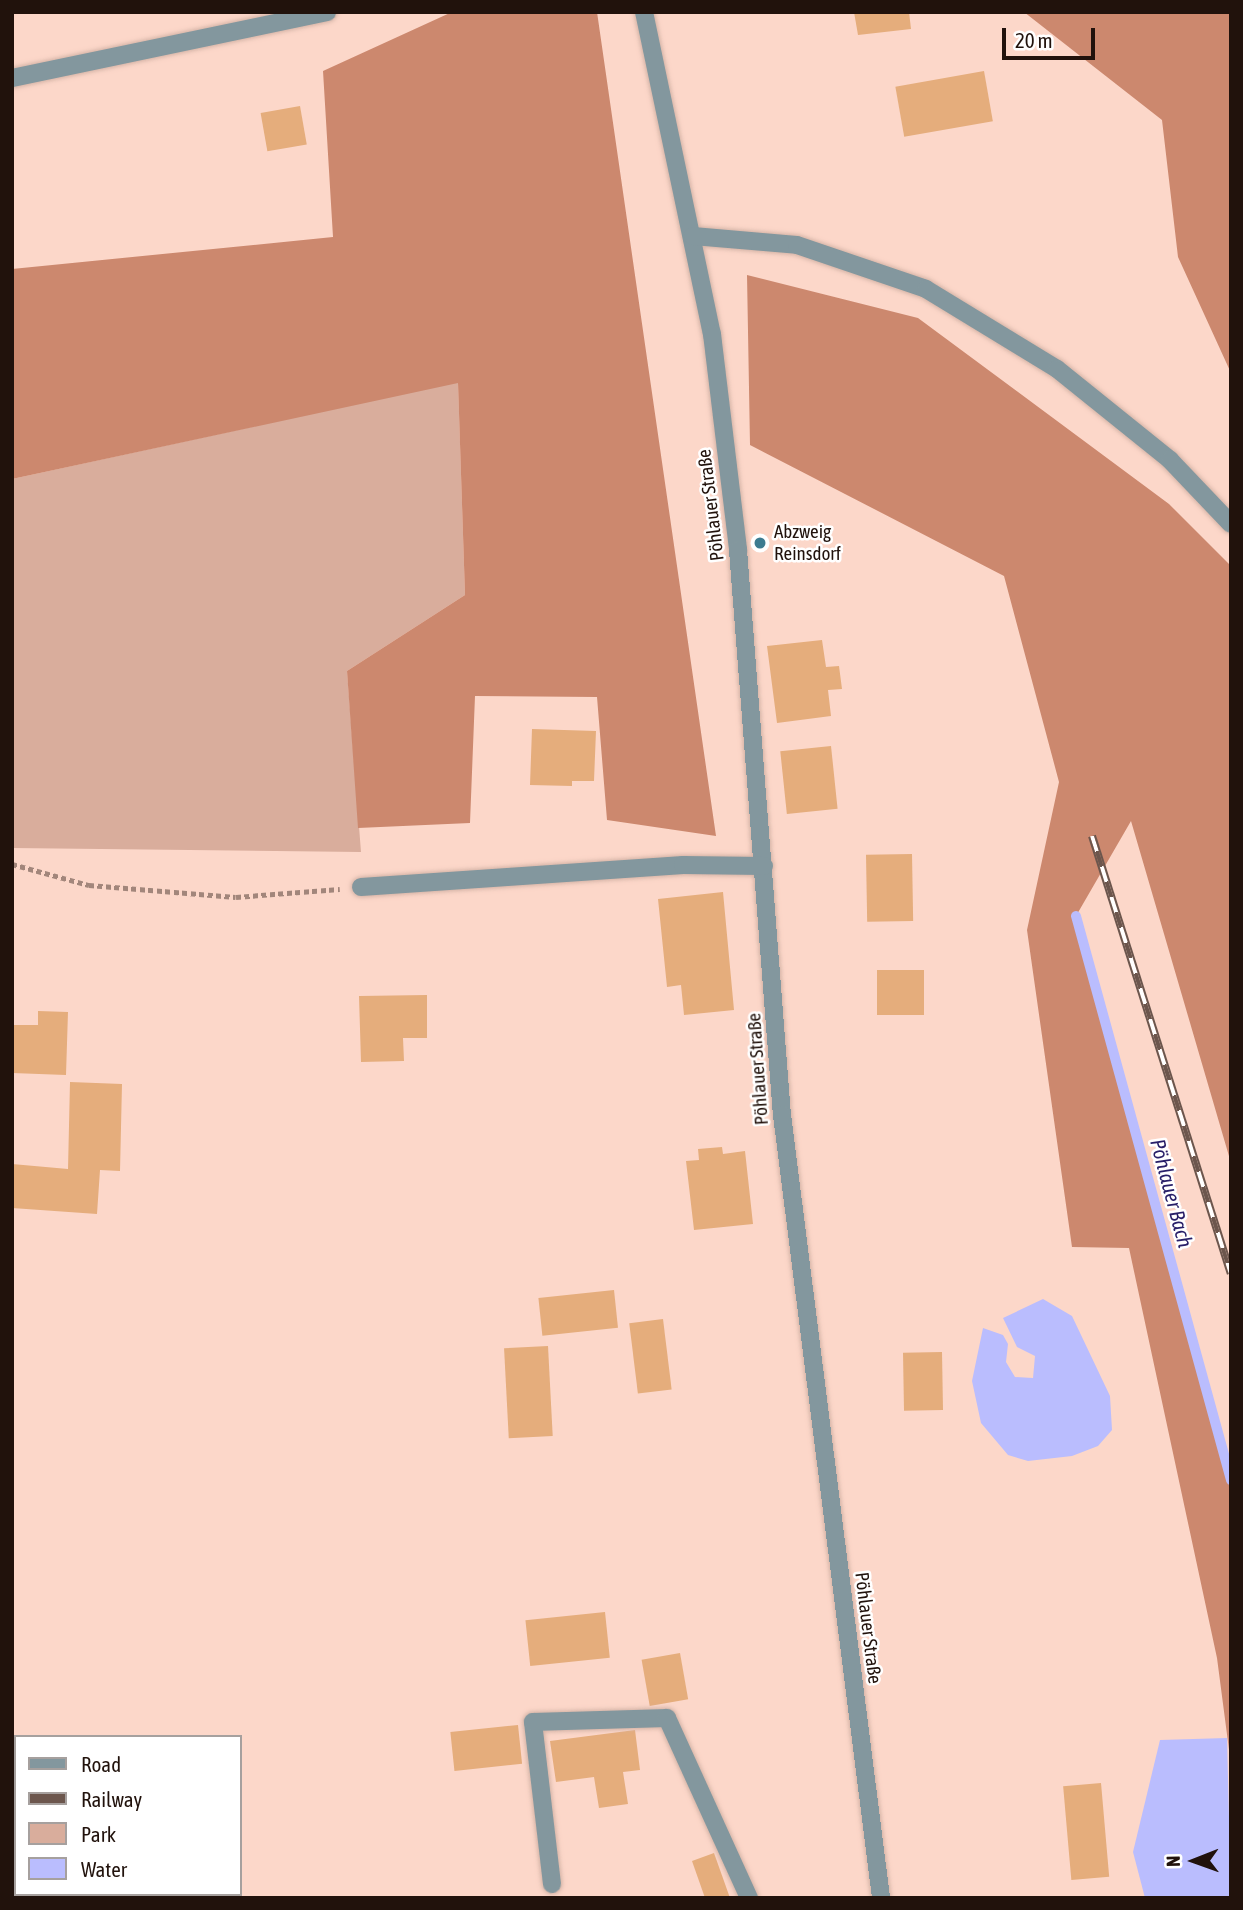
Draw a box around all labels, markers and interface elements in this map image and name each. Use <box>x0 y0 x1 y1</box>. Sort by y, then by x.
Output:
scale bar <box>1005 14 1098 58</box>
text: 20 m <box>1015 28 1053 52</box>
street label: Pöhlauer Straße <box>693 448 729 562</box>
place label: Abzweig Reinsdorf <box>774 521 841 565</box>
marker: Abzweig Reinsdorf <box>752 535 768 551</box>
street label: Pöhlauer Straße <box>743 1012 773 1126</box>
water label: Pöhlauer Bach <box>1145 1136 1199 1250</box>
street label: Pöhlauer Straße <box>850 1571 886 1685</box>
legend <box>14 1735 242 1896</box>
text: Road <box>81 1752 121 1776</box>
text: Railway <box>81 1787 142 1811</box>
text: Park <box>81 1822 116 1846</box>
north arrow <box>1159 1826 1229 1896</box>
text: N <box>1162 1856 1184 1867</box>
text: Water <box>81 1857 127 1881</box>

